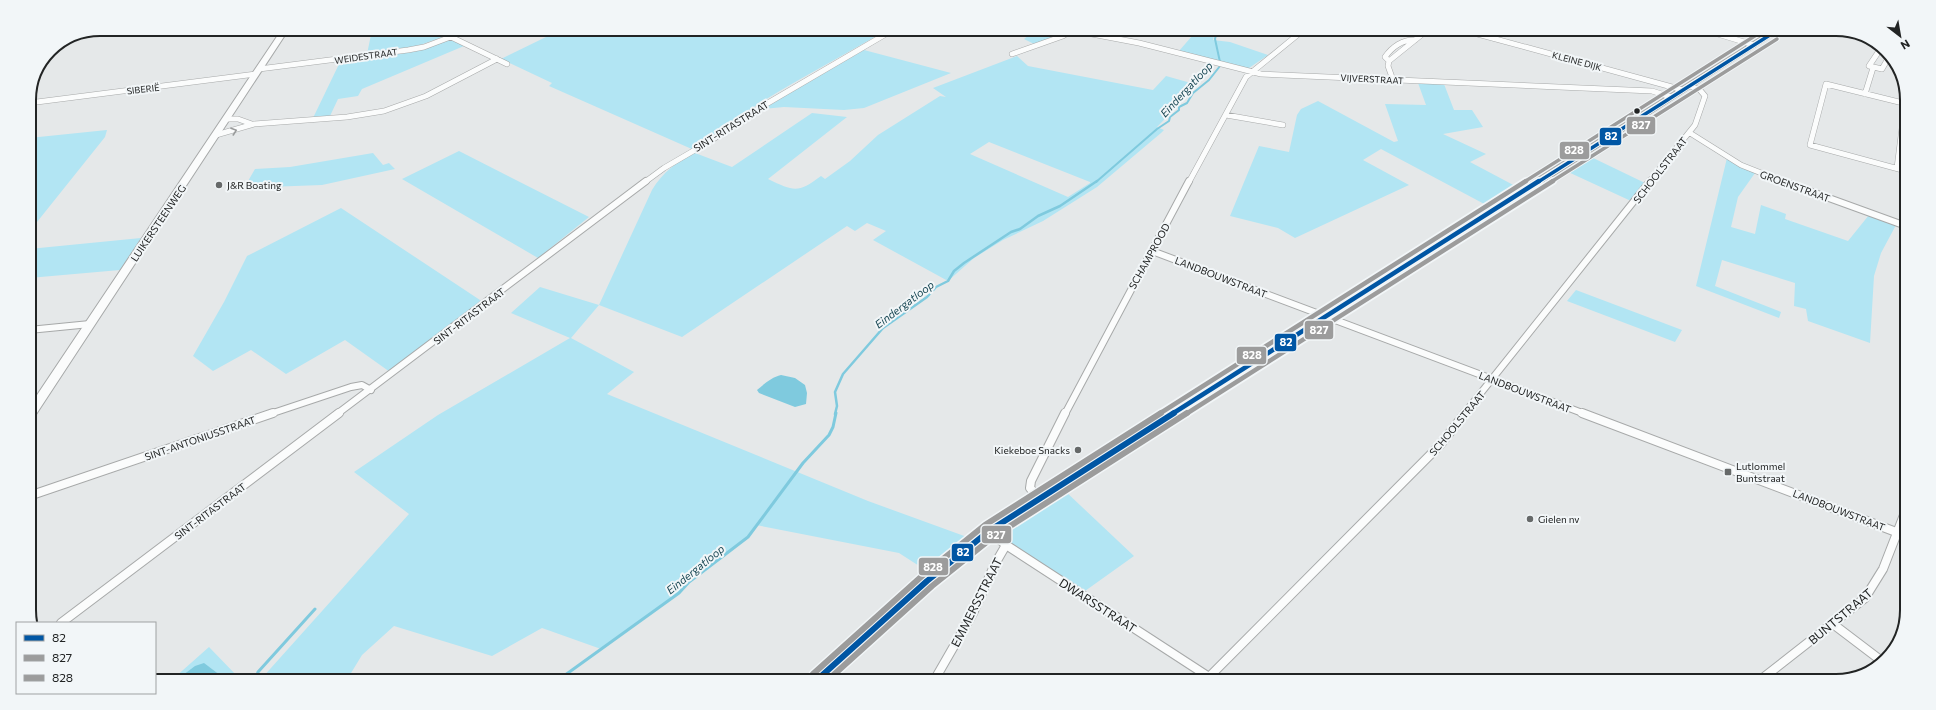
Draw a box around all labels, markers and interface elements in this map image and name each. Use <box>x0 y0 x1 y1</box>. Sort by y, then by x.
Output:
north arrow <box>1880 16 1920 56</box>
text: N <box>1899 37 1912 53</box>
street label: WEIDESTRAAT <box>334 46 398 66</box>
street label: KLEINE DIJK <box>1551 49 1603 73</box>
water label: Eindergatloop <box>1157 58 1215 119</box>
street label: VIJVERSTRAAT <box>1340 72 1404 86</box>
street label: SIBERIË <box>126 82 160 96</box>
street label: SINT-RITASTRAAT <box>691 98 771 154</box>
unlabelled marker <box>1632 106 1642 116</box>
line badge: 827 <box>1626 116 1656 135</box>
text: 827 <box>1632 118 1650 131</box>
one-way arrow <box>231 127 238 136</box>
line badge: 82 <box>1599 127 1622 146</box>
text: 82 <box>1605 129 1618 142</box>
street label: SCHOOLSTRAAT <box>1631 134 1690 205</box>
line badge: 828 <box>1559 141 1590 160</box>
text: 828 <box>1564 143 1584 156</box>
street label: GROENSTRAAT <box>1758 168 1832 204</box>
place label: J&R Boating <box>227 179 282 191</box>
marker: J&R Boating <box>214 180 224 190</box>
street label: LUIKERSTEENWEG <box>128 182 188 264</box>
street label: SCHAMPROOD <box>1126 221 1172 291</box>
street label: LANDBOUWSTRAAT <box>1173 254 1269 300</box>
water label: Eindergatloop <box>872 277 937 330</box>
street label: SINT-RITASTRAAT <box>431 285 508 347</box>
line badge: 827 <box>1304 320 1334 340</box>
text: 827 <box>1310 323 1328 336</box>
line badge: 82 <box>1274 333 1297 352</box>
text: 82 <box>1280 335 1293 348</box>
line badge: 828 <box>1236 346 1267 365</box>
text: 828 <box>1242 348 1262 361</box>
street label: LANDBOUWSTRAAT <box>1477 369 1573 415</box>
street label: SCHOOLSTRAAT <box>1427 388 1488 458</box>
street label: SINT-ANTONIUSSTRAAT <box>143 413 258 463</box>
place label: Kiekeboe Snacks <box>994 444 1070 456</box>
marker: Kiekeboe Snacks <box>1073 445 1083 455</box>
place label: Lutlommel Buntstraat <box>1736 460 1785 484</box>
marker: Lutlommel Buntstraat <box>1723 467 1733 477</box>
street label: SINT-RITASTRAAT <box>172 480 249 542</box>
street label: LANDBOUWSTRAAT <box>1791 487 1887 533</box>
place label: Gielen nv <box>1538 513 1579 525</box>
marker: Gielen nv <box>1525 514 1535 524</box>
line badge: 827 <box>981 525 1012 544</box>
text: 827 <box>987 528 1005 541</box>
water label: Eindergatloop <box>663 541 727 596</box>
line badge: 82 <box>951 543 974 562</box>
text: 82 <box>957 545 970 558</box>
street label: EMMERSSTRAAT <box>947 555 1005 649</box>
line badge: 828 <box>918 557 949 576</box>
text: 828 <box>923 560 943 573</box>
street label: DWARSSTRAAT <box>1057 575 1139 635</box>
street label: BUNTSTRAAT <box>1805 585 1875 647</box>
legend <box>16 622 156 694</box>
text: 82 <box>52 630 66 644</box>
text: 827 <box>52 650 72 664</box>
text: 828 <box>52 670 73 684</box>

